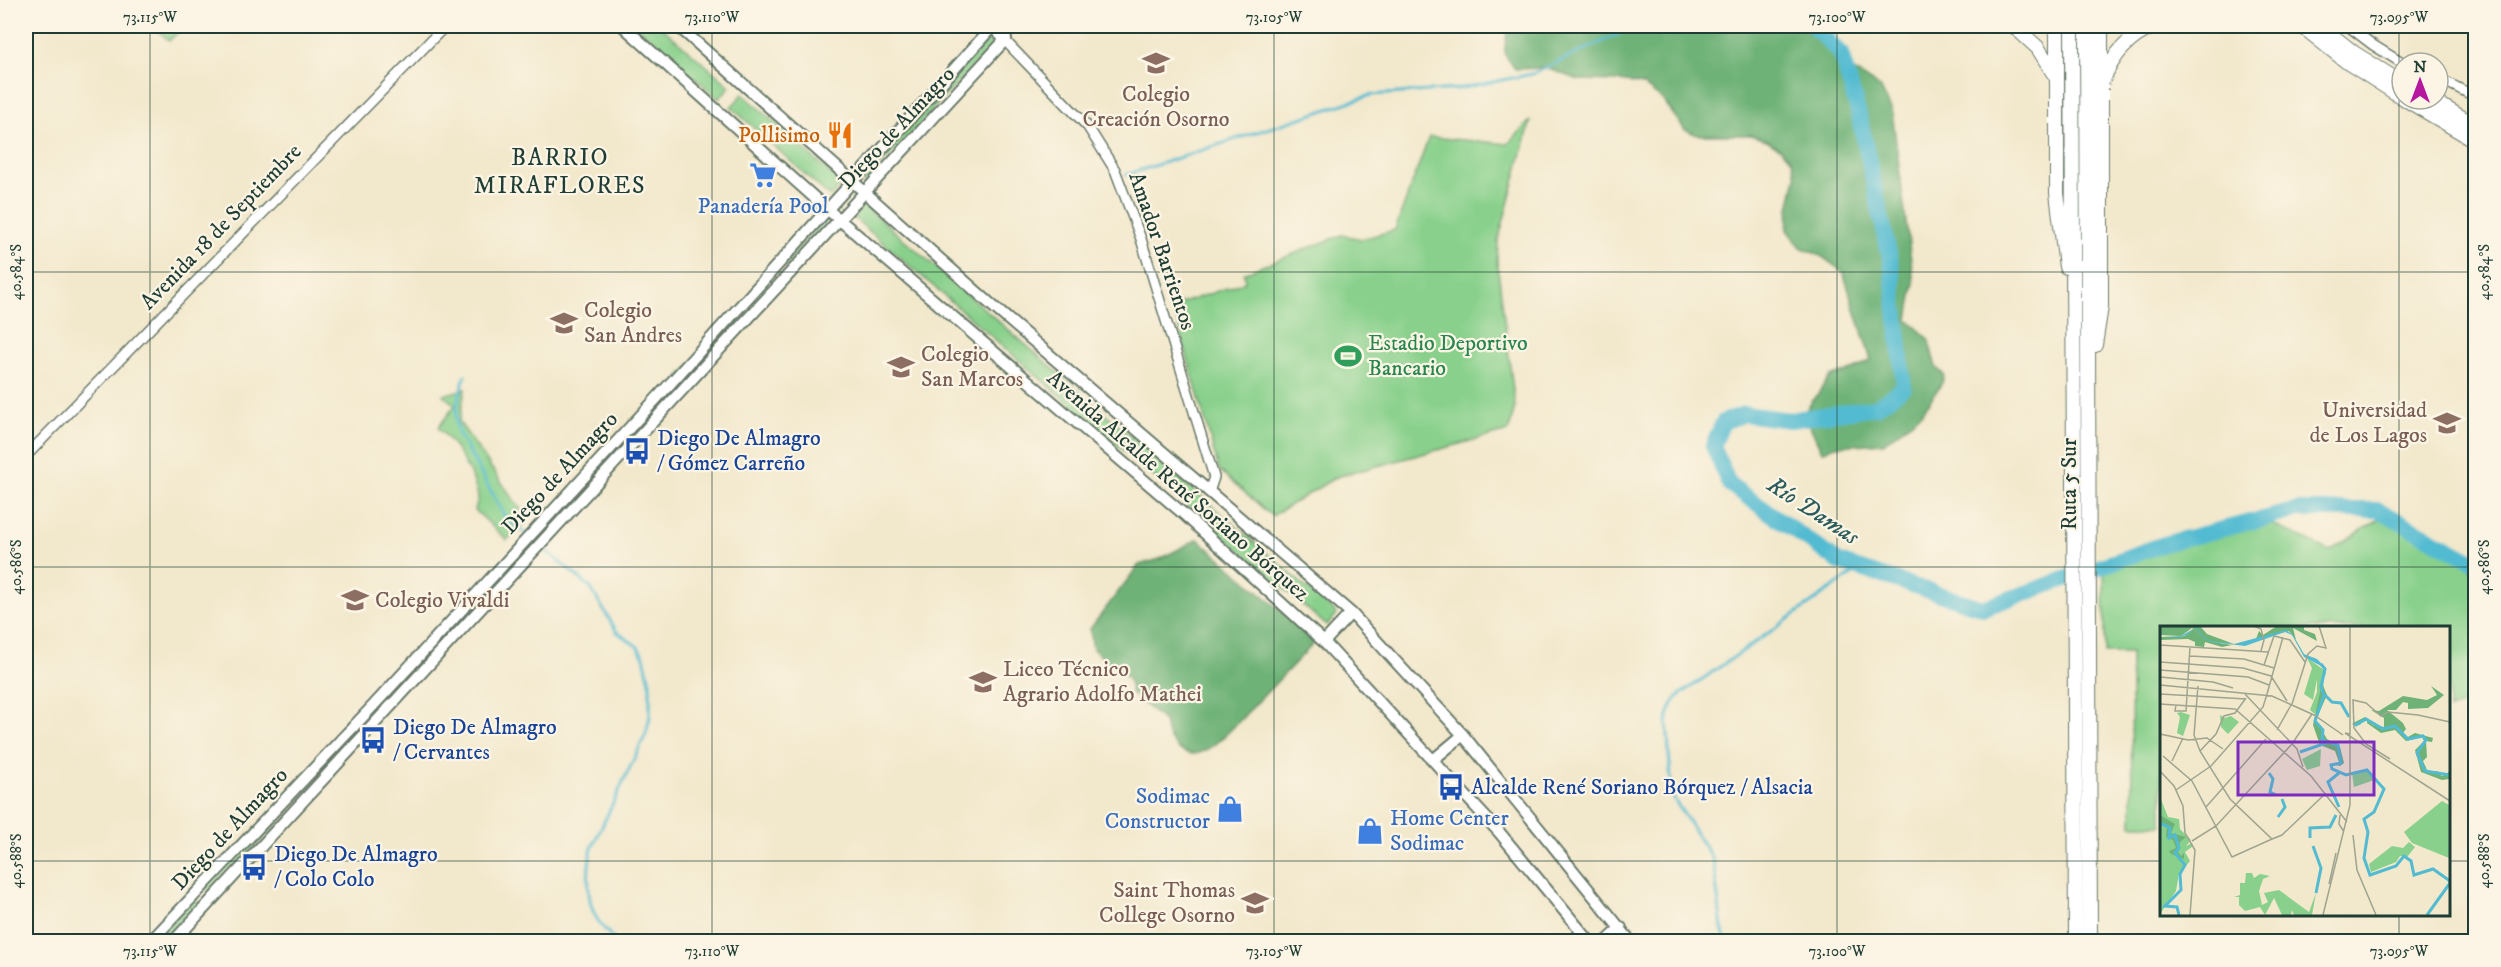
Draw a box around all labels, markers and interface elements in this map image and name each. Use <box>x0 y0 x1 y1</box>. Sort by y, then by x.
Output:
text: 73.115°W <box>123 8 177 27</box>
text: 73.110°W <box>685 8 740 27</box>
text: 73.105°W <box>1246 8 1303 27</box>
text: 73.100°W <box>1808 8 1866 27</box>
text: 73.095°W <box>2370 8 2429 27</box>
school or university icon: Colegio Creación Osorno <box>1141 48 1171 78</box>
north arrow <box>2390 51 2450 111</box>
text: N <box>2413 57 2427 77</box>
street label: Diego de Almagro <box>833 61 961 195</box>
place label: Colegio Creación Osorno <box>1082 81 1230 133</box>
restaurant icon: Pollisimo <box>825 120 855 150</box>
place label: Pollisimo <box>738 122 820 149</box>
street label: Avenida 18 de Septiembre <box>135 138 307 316</box>
district label: BARRIO MIRAFLORES <box>474 143 646 201</box>
supermarket icon: Panadería Pool <box>748 160 778 190</box>
street label: Amador Barrientos <box>1122 168 1202 334</box>
place label: Panadería Pool <box>697 193 829 220</box>
text: 40.584°S <box>7 244 26 300</box>
text: 40.584°S <box>2475 244 2494 300</box>
place label: Colegio San Andres <box>584 297 682 349</box>
school or university icon: Colegio San Andres <box>549 308 579 338</box>
place label: Estadio Deportivo Bancario <box>1368 330 1528 382</box>
place label: Colegio San Marcos <box>921 341 1023 393</box>
sports icon: Estadio Deportivo Bancario <box>1333 341 1363 371</box>
school or university icon: Colegio San Marcos <box>886 352 916 382</box>
street label: Avenida Alcalde René Soriano Bórquez <box>1041 365 1315 608</box>
place label: Universidad de Los Lagos <box>2310 397 2427 449</box>
street label: Diego de Almagro <box>496 406 624 540</box>
school or university icon: Universidad de Los Lagos <box>2432 408 2462 438</box>
place label: Diego De Almagro / Gómez Carreño <box>657 425 821 477</box>
bus stop icon: Diego De Almagro / Gómez Carreño <box>622 436 652 466</box>
street label: Ruta 5 Sur <box>2056 437 2083 530</box>
water label: Río Damas <box>1760 470 1865 552</box>
text: 40.586°S <box>7 539 26 595</box>
text: 40.586°S <box>2475 539 2494 595</box>
school or university icon: Colegio Vivaldi <box>340 585 370 615</box>
place label: Colegio Vivaldi <box>375 587 509 614</box>
inset map <box>2160 626 2450 916</box>
place label: Liceo Técnico Agrario Adolfo Mathei <box>1003 656 1202 708</box>
school or university icon: Liceo Técnico Agrario Adolfo Mathei <box>968 667 998 697</box>
place label: Diego De Almagro / Cervantes <box>393 714 557 766</box>
bus stop icon: Diego De Almagro / Cervantes <box>358 725 388 755</box>
street label: Diego de Almagro <box>166 762 294 896</box>
bus stop icon: Alcalde René Soriano Bórquez / Alsacia <box>1436 772 1466 802</box>
place label: Alcalde René Soriano Bórquez / Alsacia <box>1471 774 1814 801</box>
place label: Sodimac Constructor <box>1105 783 1211 835</box>
shop icon: Sodimac Constructor <box>1215 794 1245 824</box>
place label: Home Center Sodimac <box>1390 805 1509 857</box>
shop icon: Home Center Sodimac <box>1355 816 1385 846</box>
text: 40.588°S <box>7 833 26 889</box>
text: 40.588°S <box>2475 833 2494 889</box>
place label: Diego De Almagro / Colo Colo <box>274 841 438 893</box>
bus stop icon: Diego De Almagro / Colo Colo <box>239 852 269 882</box>
place label: Saint Thomas College Osorno <box>1099 877 1235 929</box>
school or university icon: Saint Thomas College Osorno <box>1240 888 1270 918</box>
text: 73.115°W <box>123 942 177 961</box>
text: 73.110°W <box>685 942 740 961</box>
text: 73.105°W <box>1246 942 1303 961</box>
text: 73.100°W <box>1808 942 1866 961</box>
text: 73.095°W <box>2370 942 2429 961</box>

